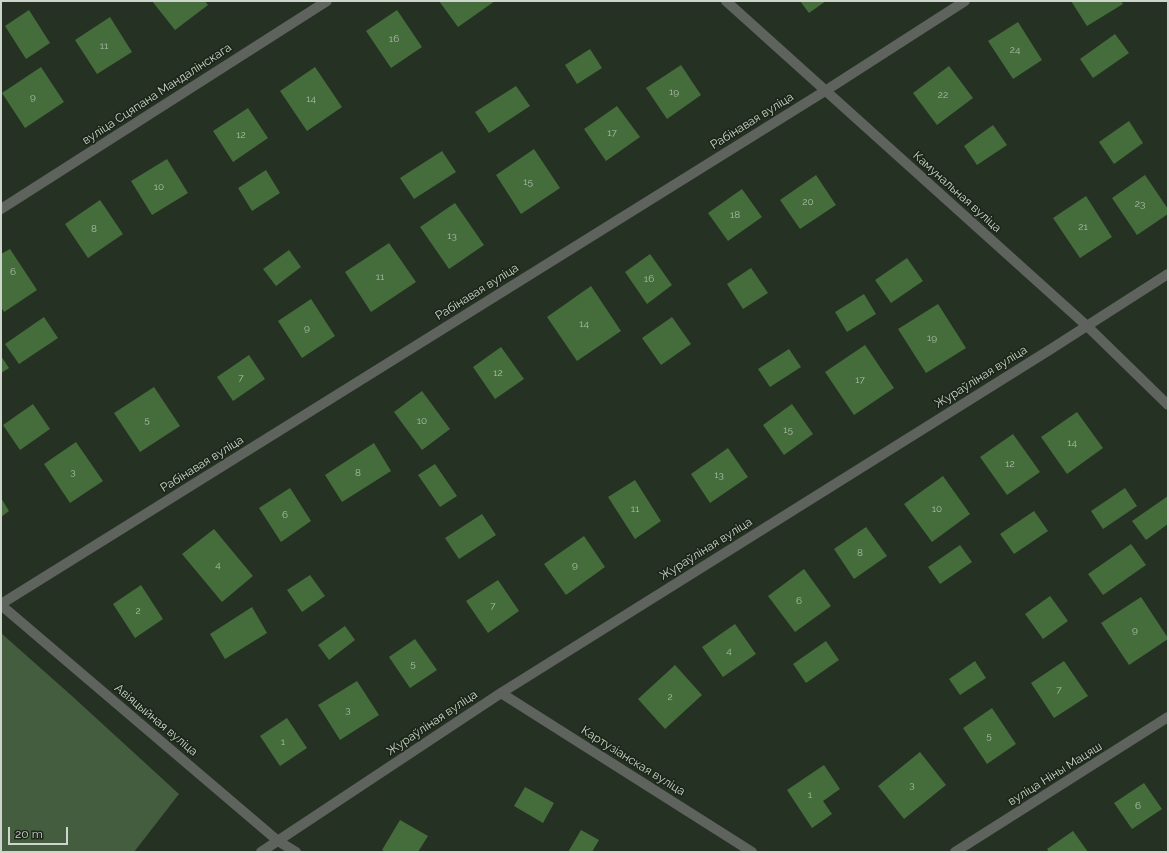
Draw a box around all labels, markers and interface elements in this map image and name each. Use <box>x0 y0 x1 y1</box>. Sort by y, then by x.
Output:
house number: 16 <box>389 33 399 45</box>
street label: вуліца Сцяпана Мандалінскага <box>80 40 234 148</box>
house number: 11 <box>100 40 108 52</box>
house number: 24 <box>1010 44 1020 56</box>
house number: 19 <box>669 86 679 98</box>
house number: 22 <box>938 89 948 101</box>
street label: Рабінавая вуліца <box>708 90 796 152</box>
house number: 9 <box>30 91 36 103</box>
house number: 14 <box>306 93 316 105</box>
house number: 17 <box>607 127 617 139</box>
house number: 12 <box>236 129 246 141</box>
street label: Камунальная вуліца <box>910 149 1004 235</box>
house number: 15 <box>523 176 533 188</box>
house number: 10 <box>154 181 164 193</box>
house number: 20 <box>802 196 814 208</box>
house number: 23 <box>1135 198 1145 210</box>
house number: 18 <box>730 209 740 221</box>
house number: 21 <box>1078 221 1088 233</box>
house number: 8 <box>91 223 97 235</box>
house number: 13 <box>447 230 457 242</box>
street label: Рабінавая вуліца <box>433 261 521 323</box>
house number: 6 <box>10 266 16 278</box>
house number: 11 <box>376 271 384 283</box>
house number: 16 <box>644 273 654 285</box>
house number: 14 <box>579 318 589 330</box>
house number: 9 <box>304 322 310 334</box>
house number: 19 <box>927 332 937 344</box>
street label: Жураўліная вуліца <box>932 343 1030 411</box>
house number: 12 <box>493 367 503 379</box>
house number: 7 <box>238 372 244 384</box>
house number: 17 <box>855 374 865 386</box>
house number: 5 <box>144 414 150 426</box>
house number: 10 <box>417 415 427 427</box>
house number: 15 <box>783 424 793 436</box>
street label: Рабінавая вуліца <box>158 433 246 495</box>
house number: 14 <box>1067 437 1077 449</box>
house number: 12 <box>1005 458 1015 470</box>
house number: 3 <box>70 466 76 478</box>
house number: 8 <box>355 467 361 479</box>
house number: 13 <box>714 469 724 481</box>
house number: 11 <box>631 503 639 515</box>
house number: 10 <box>932 503 942 515</box>
house number: 6 <box>282 509 288 521</box>
street label: Жураўліная вуліца <box>657 515 755 583</box>
house number: 8 <box>857 547 863 559</box>
house number: 4 <box>215 559 221 571</box>
house number: 9 <box>572 559 578 571</box>
house number: 6 <box>796 595 802 607</box>
house number: 7 <box>490 600 496 612</box>
house number: 2 <box>135 605 141 617</box>
house number: 9 <box>1132 624 1138 636</box>
house number: 4 <box>726 645 732 657</box>
house number: 5 <box>410 658 416 670</box>
street label: Авіяцыйная вуліца <box>111 681 201 759</box>
house number: 7 <box>1056 684 1062 696</box>
street label: Жураўліная вуліца <box>384 687 480 759</box>
house number: 2 <box>667 691 673 703</box>
house number: 3 <box>345 704 351 716</box>
street label: Картузіанская вуліца <box>578 723 688 799</box>
house number: 5 <box>986 730 992 742</box>
house number: 1 <box>281 736 285 748</box>
street label: вуліца Ніны Мацяш <box>1005 739 1105 809</box>
house number: 3 <box>909 779 915 791</box>
house number: 1 <box>808 789 812 801</box>
house number: 6 <box>1135 800 1141 812</box>
scale bar <box>10 819 70 845</box>
text: 20 m <box>15 827 43 841</box>

